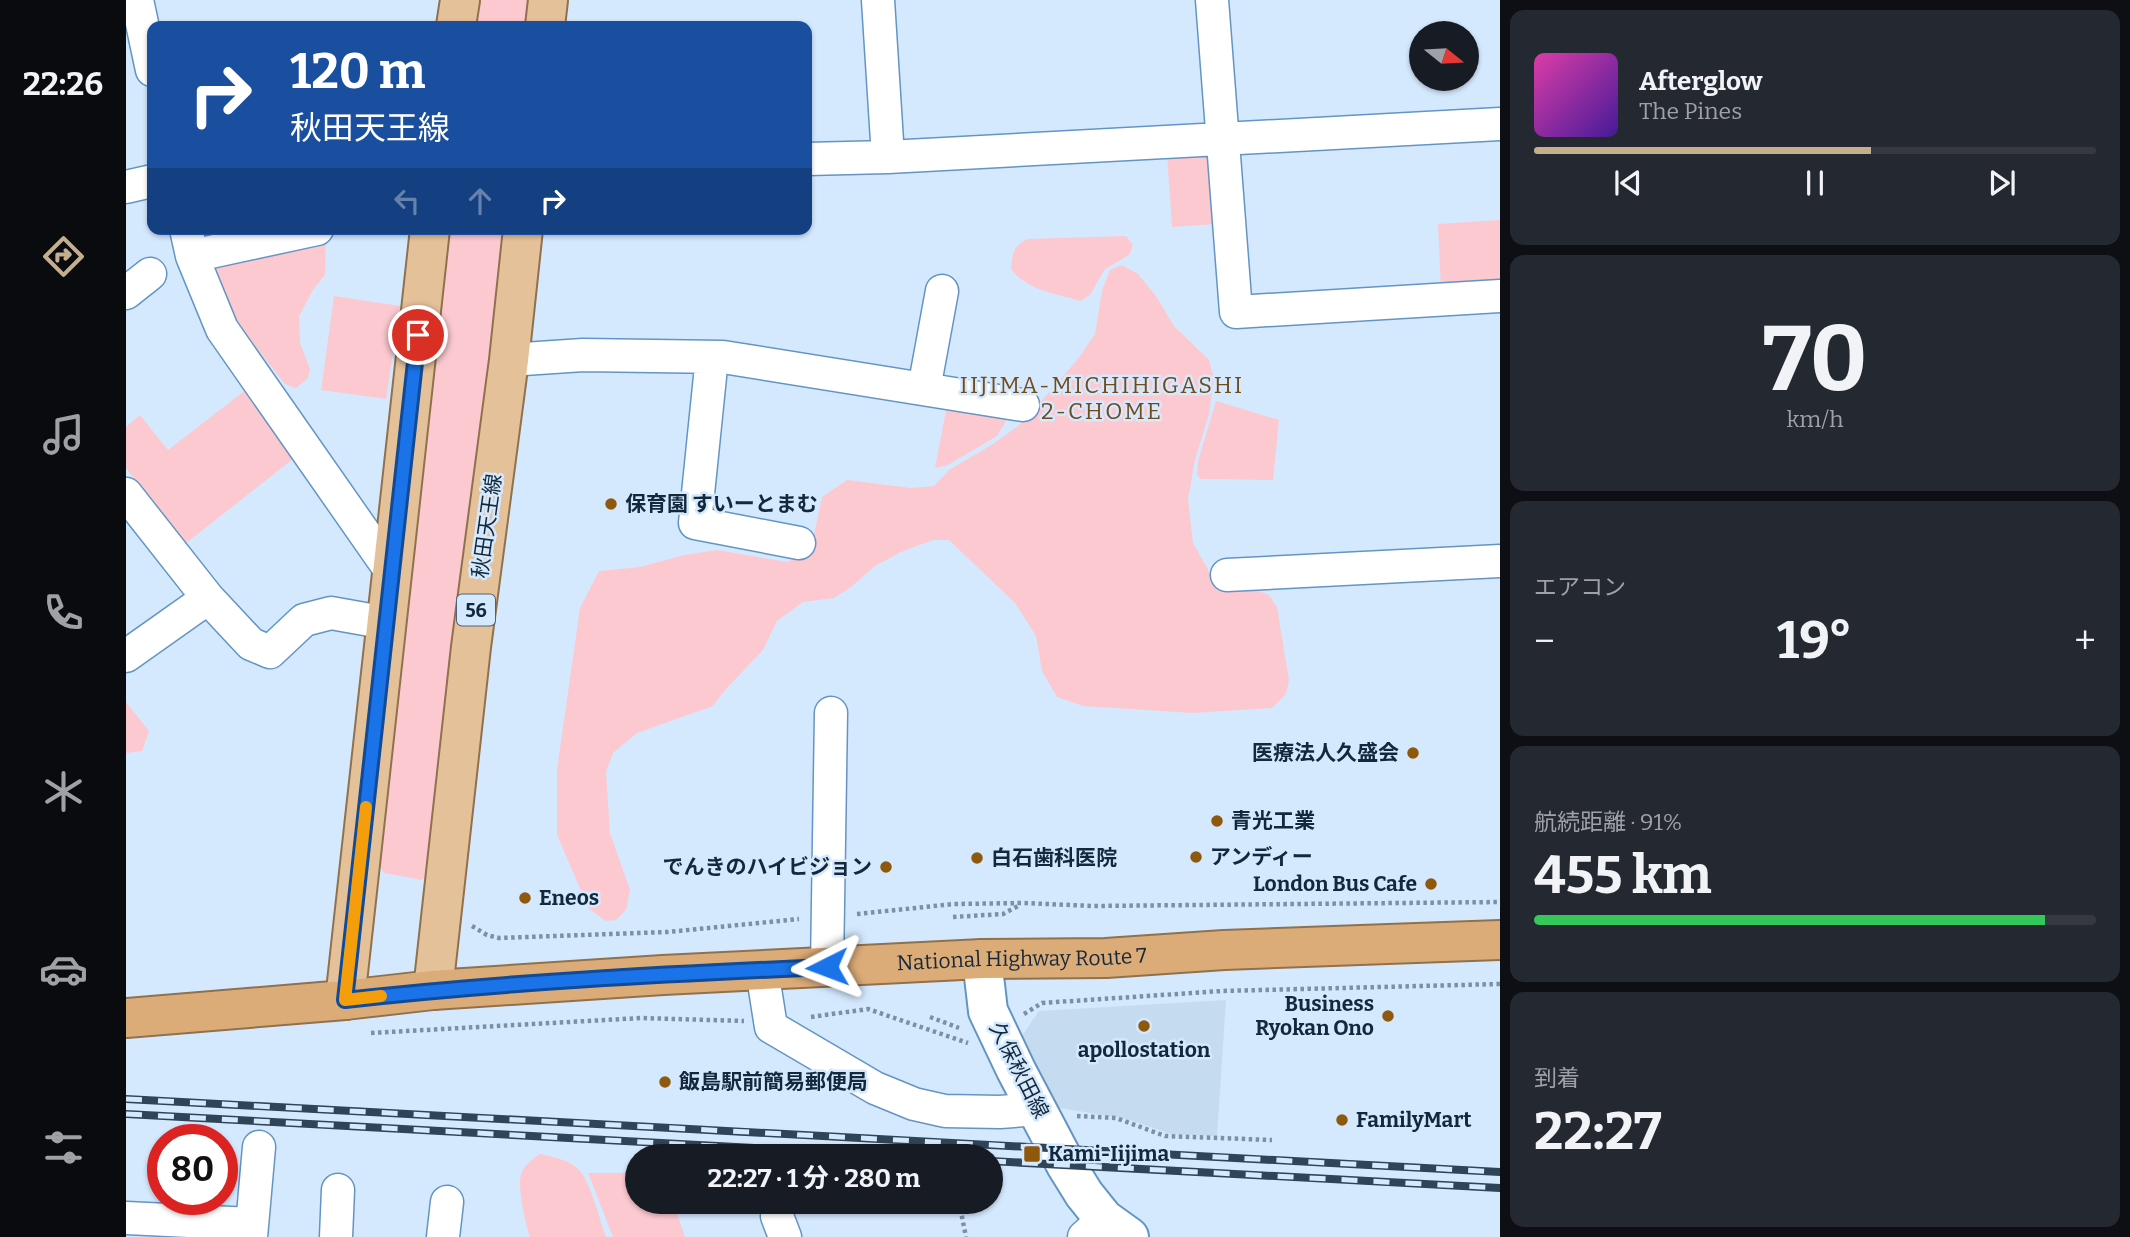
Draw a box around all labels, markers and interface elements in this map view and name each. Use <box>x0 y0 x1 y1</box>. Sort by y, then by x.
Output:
north arrow <box>1409 21 1479 91</box>
map controls <box>1409 21 1479 91</box>
text: 120 m <box>290 42 425 101</box>
icon: right <box>175 49 266 140</box>
text: 22:26 <box>23 65 103 103</box>
text: Afterglow <box>1639 66 1762 97</box>
text: The Pines <box>1639 97 1742 125</box>
text: 秋田天王線 <box>290 109 450 147</box>
icon: previous <box>1609 164 1647 202</box>
icon: pause <box>1796 164 1834 202</box>
icon: next <box>1983 164 2021 202</box>
icon: left <box>388 182 426 220</box>
icon: ahead <box>461 182 499 220</box>
icon: right <box>534 182 572 220</box>
icon: directions <box>39 232 88 281</box>
pin <box>388 305 448 365</box>
text: 70 <box>1762 305 1868 414</box>
icon: arrive <box>399 316 437 354</box>
district label: IIJIMA-MICHIHIGASHI 2-CHOME <box>960 371 1244 425</box>
text: km/h <box>1787 405 1843 433</box>
icon: music <box>39 410 88 459</box>
street label: 秋田天王線 <box>467 472 507 580</box>
place label: 保育園 すいーとまむ <box>625 491 818 517</box>
marker: 保育園 すいーとまむ <box>603 496 619 512</box>
text: エアコン <box>1534 573 1626 601</box>
icon: phone <box>39 588 88 637</box>
road number: 56 <box>457 594 495 625</box>
text: 19° <box>1777 609 1852 672</box>
text: − <box>1534 618 1555 664</box>
text: + <box>2074 618 2096 664</box>
place label: 医療法人久盛会 <box>1252 740 1399 766</box>
marker: 医療法人久盛会 <box>1405 745 1421 761</box>
icon: climate <box>39 767 88 816</box>
place label: 青光工業 <box>1231 808 1315 834</box>
text: 航続距離 · 91% <box>1534 808 1682 836</box>
marker: 青光工業 <box>1209 813 1225 829</box>
place label: アンディー <box>1210 844 1313 870</box>
text: 455 km <box>1534 844 1712 907</box>
place label: 白石歯科医院 <box>991 845 1117 871</box>
marker: アンディー <box>1188 849 1204 865</box>
marker: 白石歯科医院 <box>969 850 985 866</box>
place label: でんきのハイビジョン <box>662 854 872 880</box>
marker: でんきのハイビジョン <box>878 859 894 875</box>
place label: London Bus Cafe <box>1253 871 1417 897</box>
marker: London Bus Cafe <box>1423 876 1439 892</box>
place label: Eneos <box>539 885 599 911</box>
marker: Eneos <box>517 890 533 906</box>
position arrow <box>790 930 864 1004</box>
street label: National Highway Route 7 <box>896 942 1148 976</box>
icon: car <box>39 945 88 994</box>
place label: Business Ryokan Ono <box>1255 991 1374 1041</box>
marker: Business Ryokan Ono <box>1380 1008 1396 1024</box>
street label: 久保秋田線 <box>984 1017 1054 1123</box>
marker: apollostation <box>1136 1018 1152 1034</box>
place label: apollostation <box>1078 1037 1211 1063</box>
text: 到着 <box>1534 1064 1580 1092</box>
place label: 飯島駅前簡易郵便局 <box>678 1069 868 1095</box>
marker: 飯島駅前簡易郵便局 <box>657 1074 673 1090</box>
text: 22:27 <box>1534 1100 1662 1163</box>
place label: FamilyMart <box>1356 1107 1472 1133</box>
marker: FamilyMart <box>1334 1112 1350 1128</box>
icon: filters <box>39 1123 88 1172</box>
speed limit sign: 80 <box>147 1124 238 1215</box>
place label: Kami-Iijima <box>1048 1141 1169 1167</box>
marker: Kami-Iijima <box>1022 1144 1042 1164</box>
text: 22:27 · 1 分 · 280 m <box>708 1163 920 1194</box>

